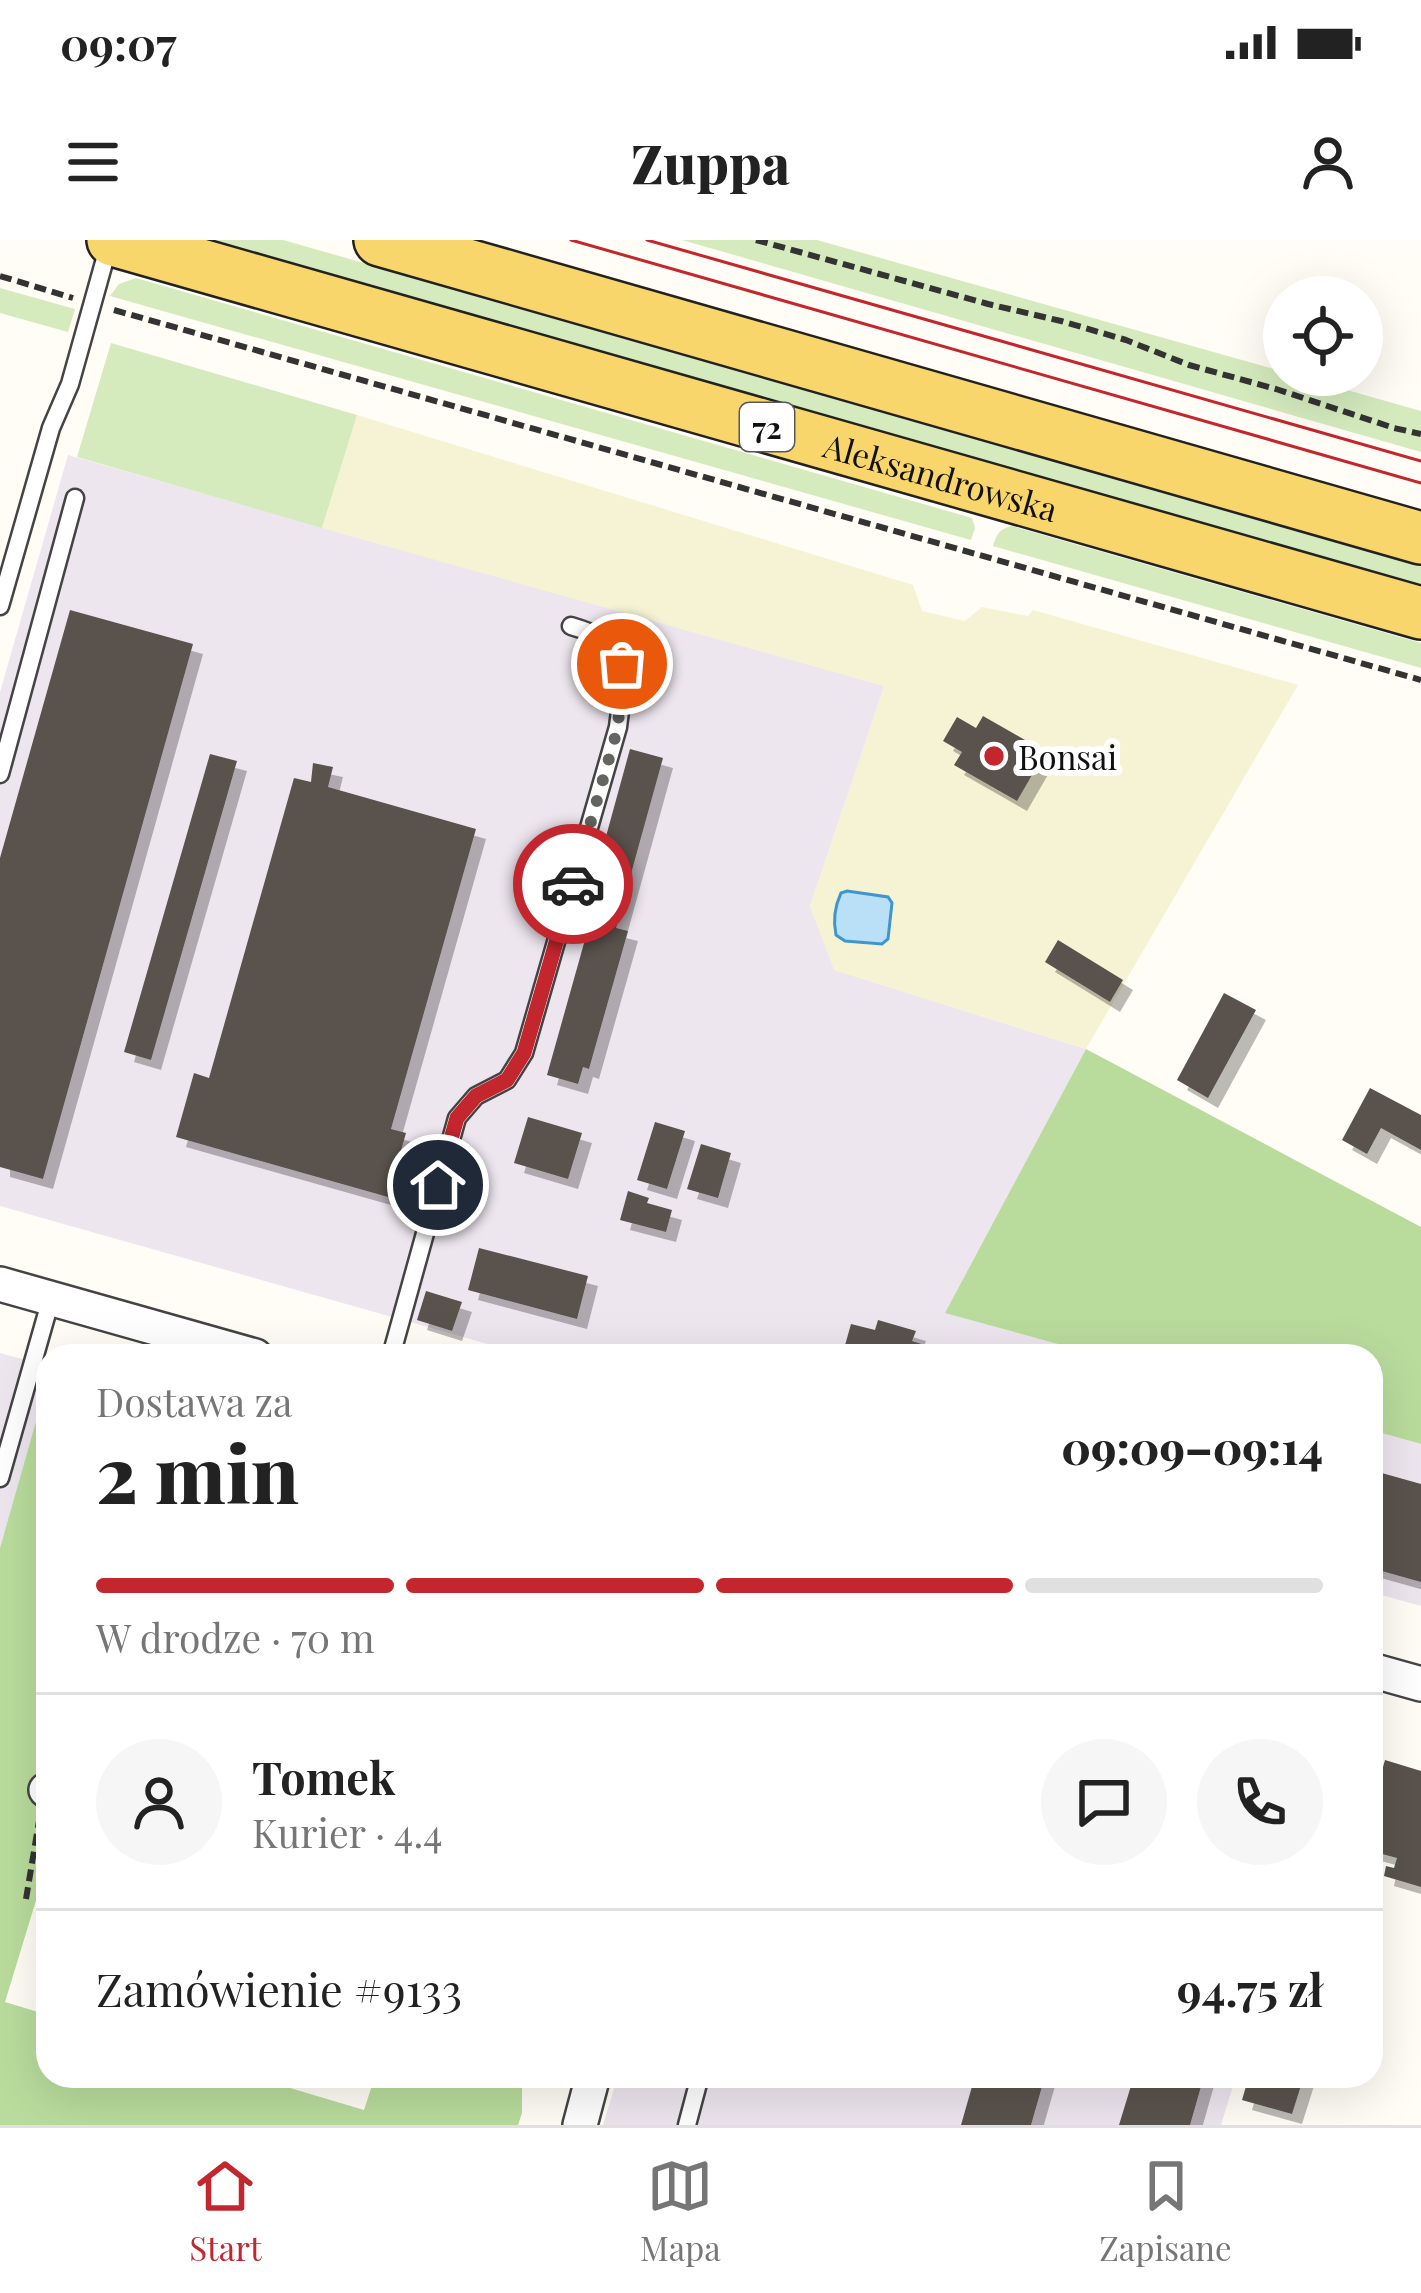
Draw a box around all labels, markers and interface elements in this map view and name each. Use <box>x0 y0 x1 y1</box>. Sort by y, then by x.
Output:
text: 09:07 <box>60 12 176 72</box>
text: Zuppa <box>631 126 790 198</box>
icon: menu <box>60 129 126 195</box>
icon: person <box>1295 129 1361 195</box>
map controls <box>1263 276 1383 396</box>
button: locate <box>1263 276 1383 396</box>
road number: 72 <box>740 403 794 451</box>
street label: Aleksandrowska <box>818 422 1063 530</box>
pin <box>571 613 673 715</box>
icon: bag <box>589 631 655 697</box>
place label: Bonsai <box>1018 734 1117 778</box>
marker: Bonsai <box>981 743 1007 769</box>
courier <box>513 824 633 944</box>
icon: car <box>540 851 606 917</box>
pin <box>387 1134 489 1236</box>
icon: home <box>405 1152 471 1218</box>
text: Dostawa za <box>96 1375 292 1427</box>
text: 09:09–09:14 <box>1061 1416 1323 1476</box>
text: 2 min <box>96 1420 299 1524</box>
text: W drodze · 70 m <box>96 1611 375 1663</box>
button: person <box>96 1739 222 1865</box>
button: chat <box>1041 1739 1167 1865</box>
button: phone <box>1197 1739 1323 1865</box>
text: Tomek <box>252 1746 395 1806</box>
text: Kurier · 4.4 <box>252 1806 442 1858</box>
text: Zamówienie #9133 <box>96 1958 462 2018</box>
text: 94.75 zł <box>1177 1958 1323 2018</box>
tab: Start <box>189 2153 262 2269</box>
tab: Mapa <box>640 2153 721 2269</box>
tab: Zapisane <box>1099 2153 1232 2269</box>

